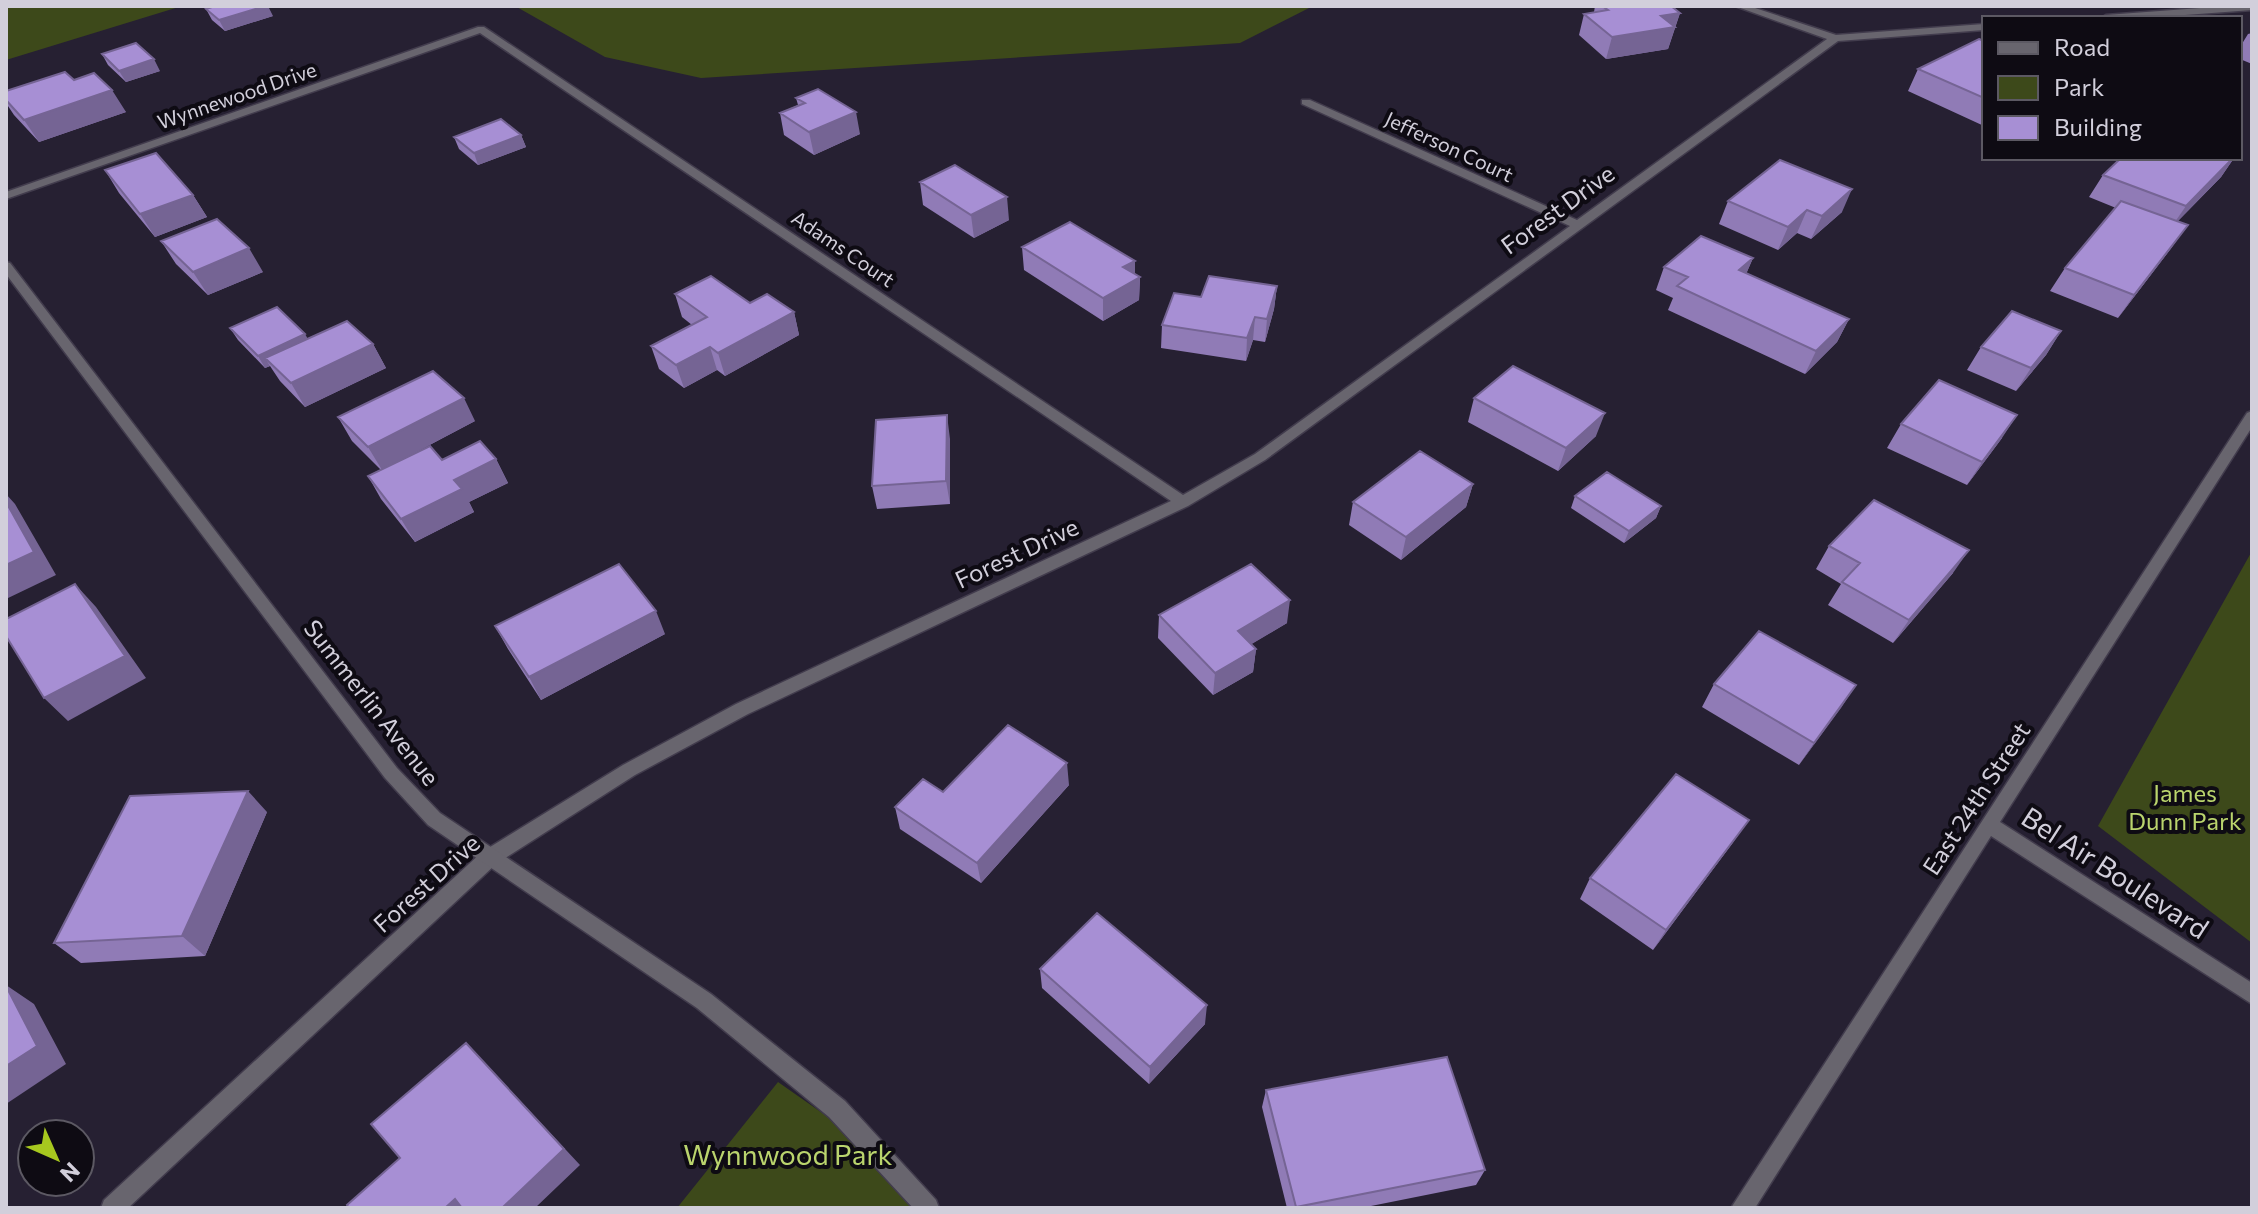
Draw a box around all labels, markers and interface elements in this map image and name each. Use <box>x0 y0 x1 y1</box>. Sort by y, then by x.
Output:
legend <box>1982 16 2242 160</box>
text: Road <box>2054 32 2110 61</box>
street label: Wynnewood Drive <box>154 57 319 134</box>
text: Park <box>2054 72 2104 101</box>
street label: Jefferson Court <box>1382 106 1517 186</box>
text: Building <box>2054 112 2142 141</box>
street label: Forest Drive <box>1495 158 1619 260</box>
street label: Adams Court <box>788 205 899 291</box>
street label: Forest Drive <box>950 511 1083 594</box>
street label: Summerlin Avenue <box>299 613 446 791</box>
street label: East 24th Street <box>1916 717 2036 880</box>
park label: James Dunn Park <box>2128 778 2242 835</box>
street label: Bel Air Boulevard <box>2016 799 2215 945</box>
street label: Forest Drive <box>367 828 485 938</box>
north arrow <box>16 1118 96 1198</box>
park label: Wynnwood Park <box>683 1137 893 1171</box>
text: N <box>55 1157 86 1188</box>

